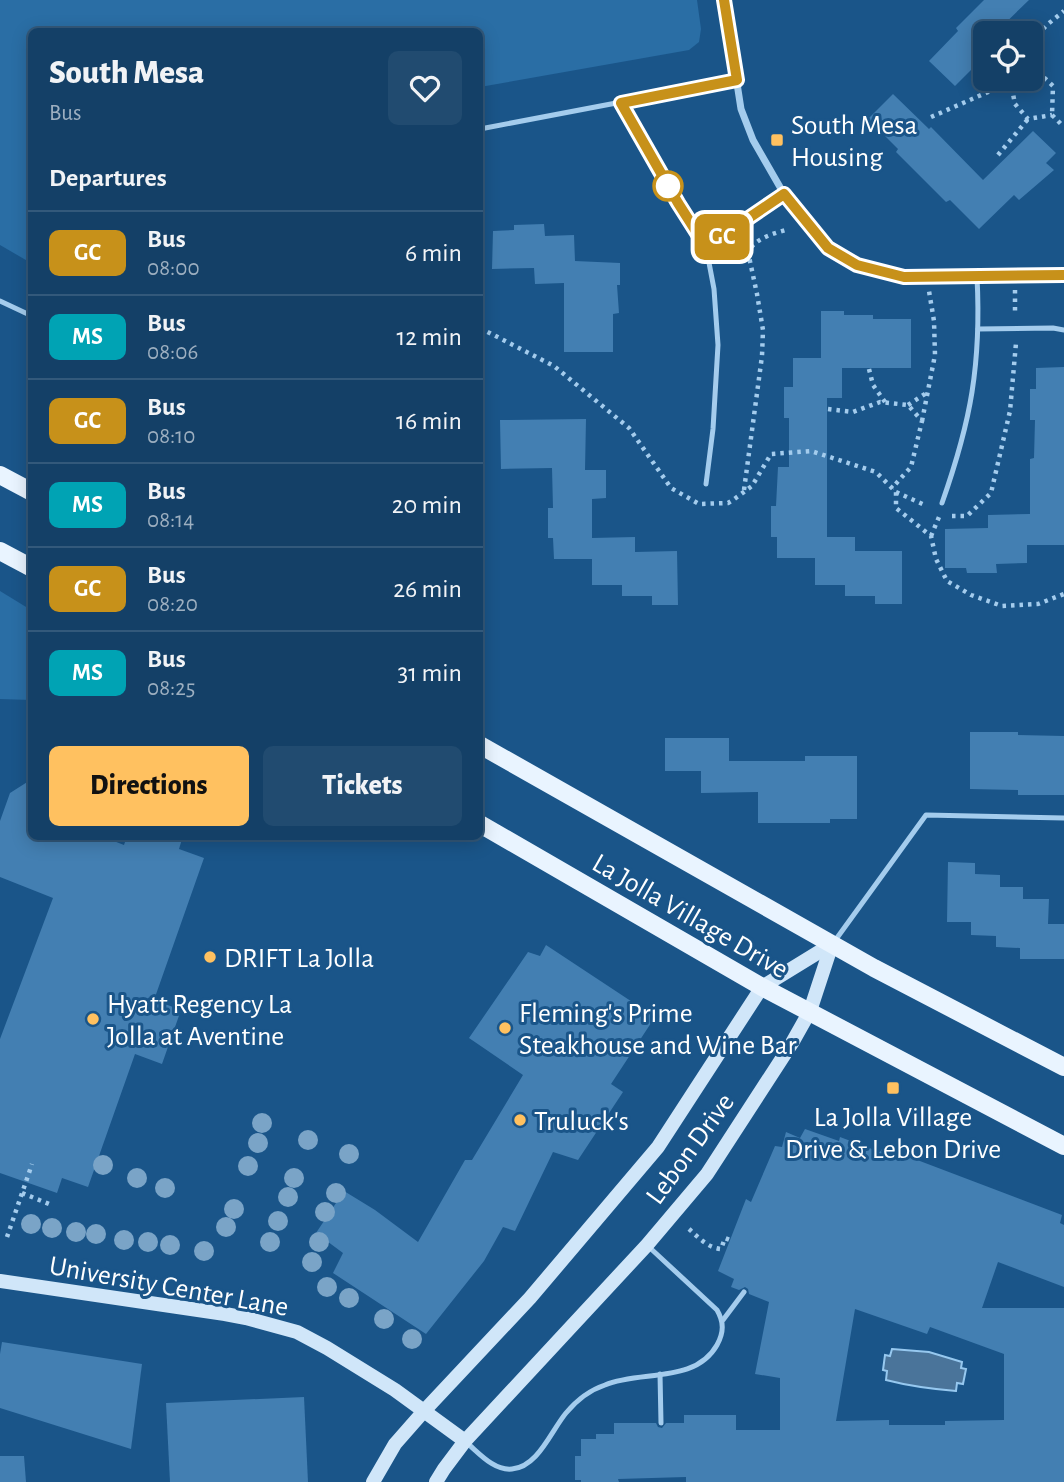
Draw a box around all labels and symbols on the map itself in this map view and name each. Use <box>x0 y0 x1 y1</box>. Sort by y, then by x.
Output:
place label: South Mesa Housing <box>791 112 918 172</box>
marker: South Mesa Housing <box>769 132 785 148</box>
unlabelled marker <box>653 171 683 201</box>
line badge: GC <box>690 214 754 260</box>
street label: La Jolla Village Drive <box>587 849 793 984</box>
place label: DRIFT La Jolla <box>224 945 374 973</box>
marker: DRIFT La Jolla <box>202 949 218 965</box>
place label: Hyatt Regency La Jolla at Aventine <box>107 991 292 1051</box>
place label: Fleming's Prime Steakhouse and Wine Bar <box>519 1000 797 1060</box>
marker: Hyatt Regency La Jolla at Aventine <box>85 1011 101 1027</box>
marker: Fleming's Prime Steakhouse and Wine Bar <box>497 1020 513 1036</box>
marker: La Jolla Village Drive & Lebon Drive <box>885 1080 901 1096</box>
street label: Lebon Drive <box>641 1089 740 1210</box>
place label: La Jolla Village Drive & Lebon Drive <box>785 1104 1001 1164</box>
place label: Truluck's <box>534 1108 629 1136</box>
marker: Truluck's <box>512 1112 528 1128</box>
street label: University Center Lane <box>47 1252 290 1322</box>

